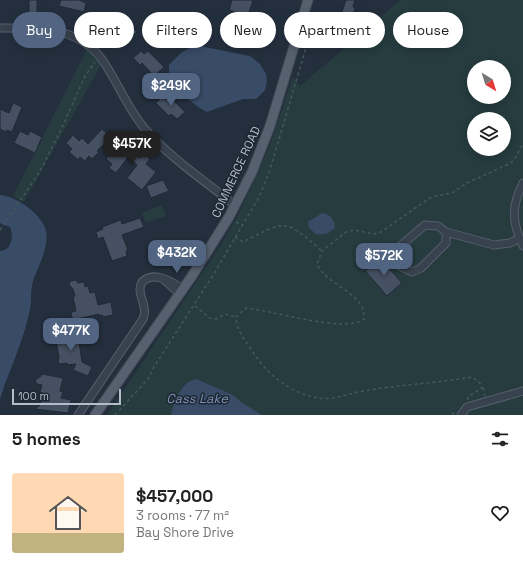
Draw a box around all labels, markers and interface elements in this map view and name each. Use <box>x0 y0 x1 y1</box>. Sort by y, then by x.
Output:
chip: Buy <box>12 12 66 48</box>
chip: Rent <box>74 12 134 48</box>
chip: Filters <box>142 12 212 48</box>
chip: New <box>220 12 276 48</box>
chip: Apartment <box>284 12 385 48</box>
chip: House <box>393 12 463 48</box>
north arrow <box>467 60 511 104</box>
map controls <box>467 60 511 156</box>
pin: $249K <box>143 73 199 107</box>
text: $249K <box>151 77 191 94</box>
button: layers <box>467 112 511 156</box>
street label: COMMERCE ROAD <box>208 124 264 220</box>
pin: $457K <box>104 131 160 165</box>
text: $457K <box>112 135 152 152</box>
pin: $432K <box>149 240 205 274</box>
pin: $572K <box>356 243 412 277</box>
text: $432K <box>157 244 197 261</box>
text: $572K <box>365 247 403 264</box>
pin: $477K <box>43 318 99 352</box>
text: $477K <box>52 322 90 339</box>
scale bar <box>12 387 121 406</box>
text: 100 m <box>18 389 49 403</box>
water label: Cass Lake <box>166 390 229 407</box>
text: 5 homes <box>12 428 81 450</box>
icon: filters <box>489 428 511 450</box>
text: $457,000 <box>136 485 213 507</box>
icon: home <box>44 489 92 537</box>
icon: heart <box>489 502 511 524</box>
text: 3 rooms · 77 m² <box>136 507 229 524</box>
text: Bay Shore Drive <box>136 524 234 541</box>

